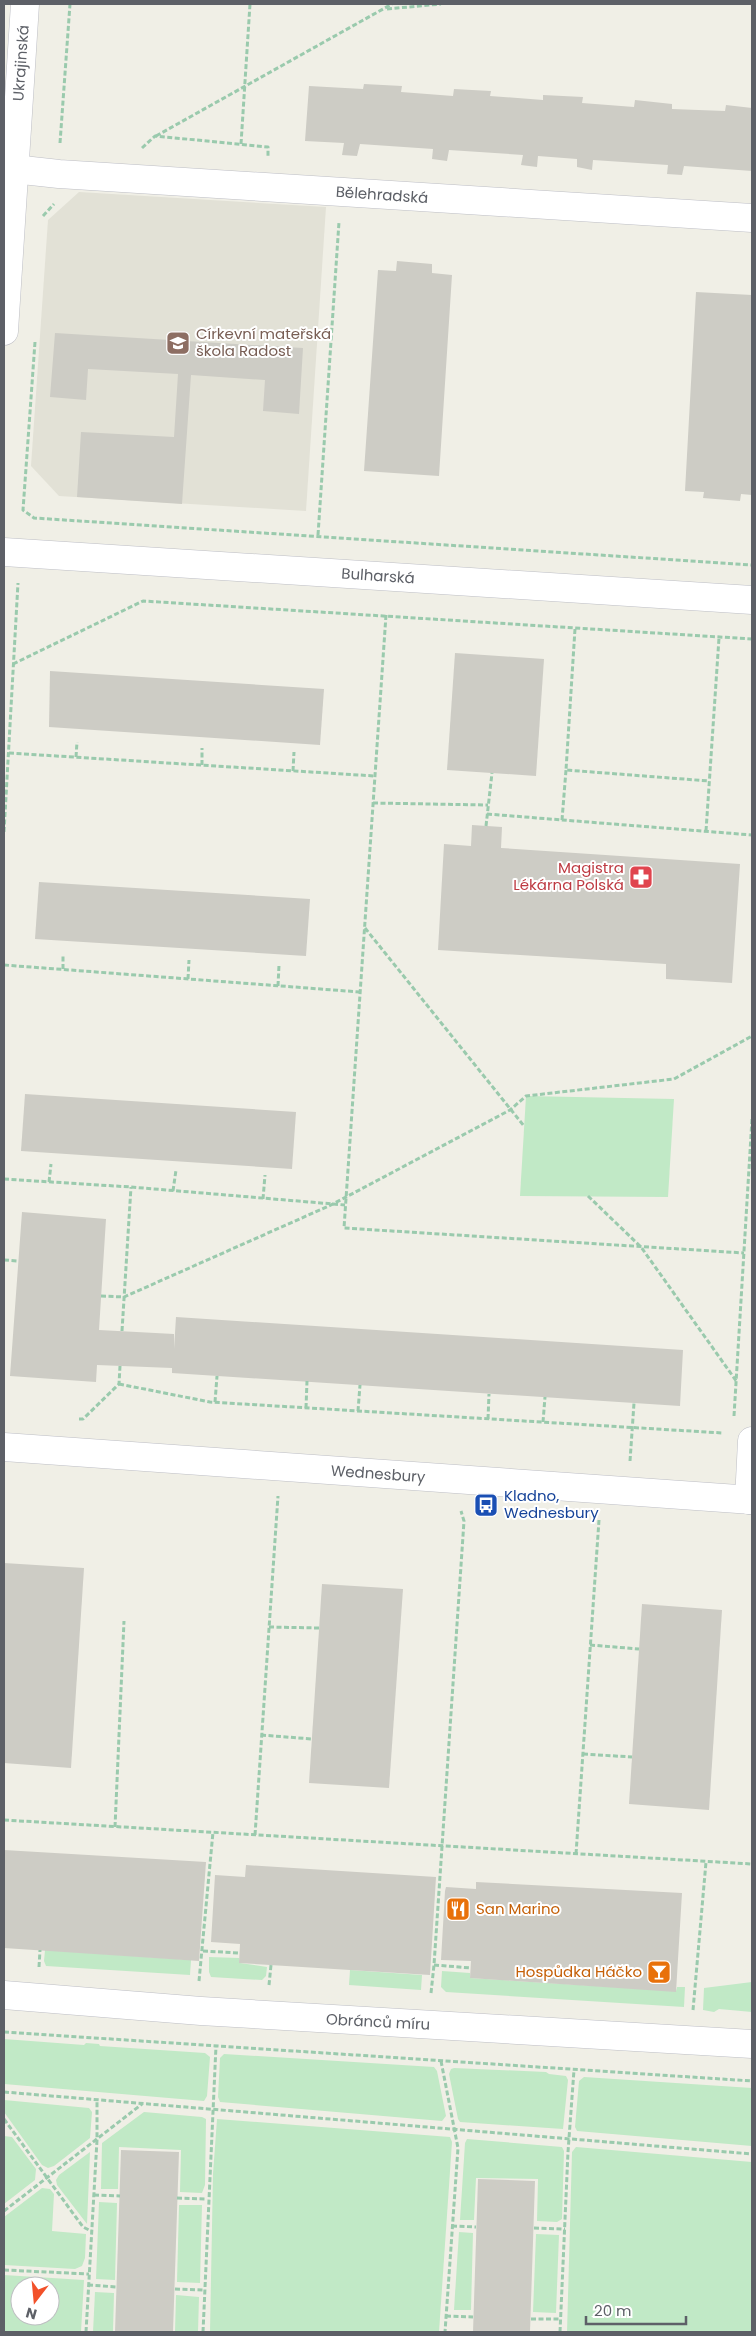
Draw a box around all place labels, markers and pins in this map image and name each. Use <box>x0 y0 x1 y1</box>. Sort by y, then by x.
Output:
place label: Církevní mateřská škola Radost <box>196 323 331 361</box>
school or university icon: Církevní mateřská škola Radost <box>165 330 191 356</box>
place label: Magistra Lékárna Polská <box>513 857 624 895</box>
pharmacy icon: Magistra Lékárna Polská <box>628 864 654 890</box>
place label: Kladno, Wednesbury <box>504 1485 599 1523</box>
bus stop icon: Kladno, Wednesbury <box>473 1492 499 1518</box>
restaurant icon: San Marino <box>445 1896 471 1922</box>
place label: San Marino <box>476 1898 560 1919</box>
bar icon: Hospůdka Háčko <box>646 1959 672 1985</box>
place label: Hospůdka Háčko <box>515 1961 642 1982</box>

